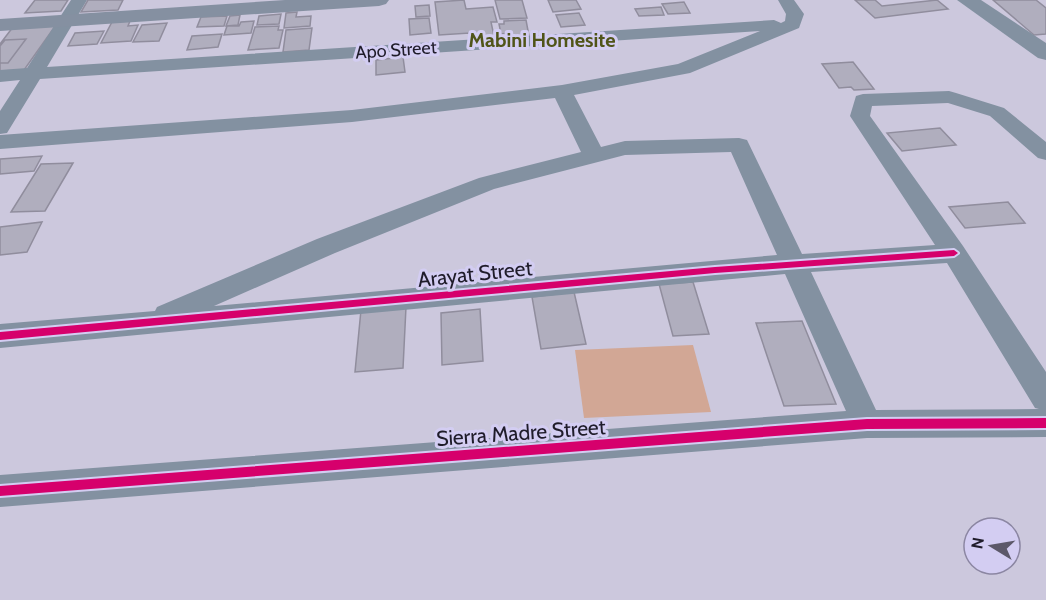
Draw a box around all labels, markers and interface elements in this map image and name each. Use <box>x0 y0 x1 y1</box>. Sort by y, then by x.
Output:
district label: Mabini Homesite <box>469 28 615 52</box>
street label: Apo Street <box>355 36 437 64</box>
street label: Arayat Street <box>416 255 534 292</box>
street label: Sierra Madre Street <box>435 414 607 451</box>
north arrow <box>962 516 1022 576</box>
text: N <box>967 536 988 551</box>

